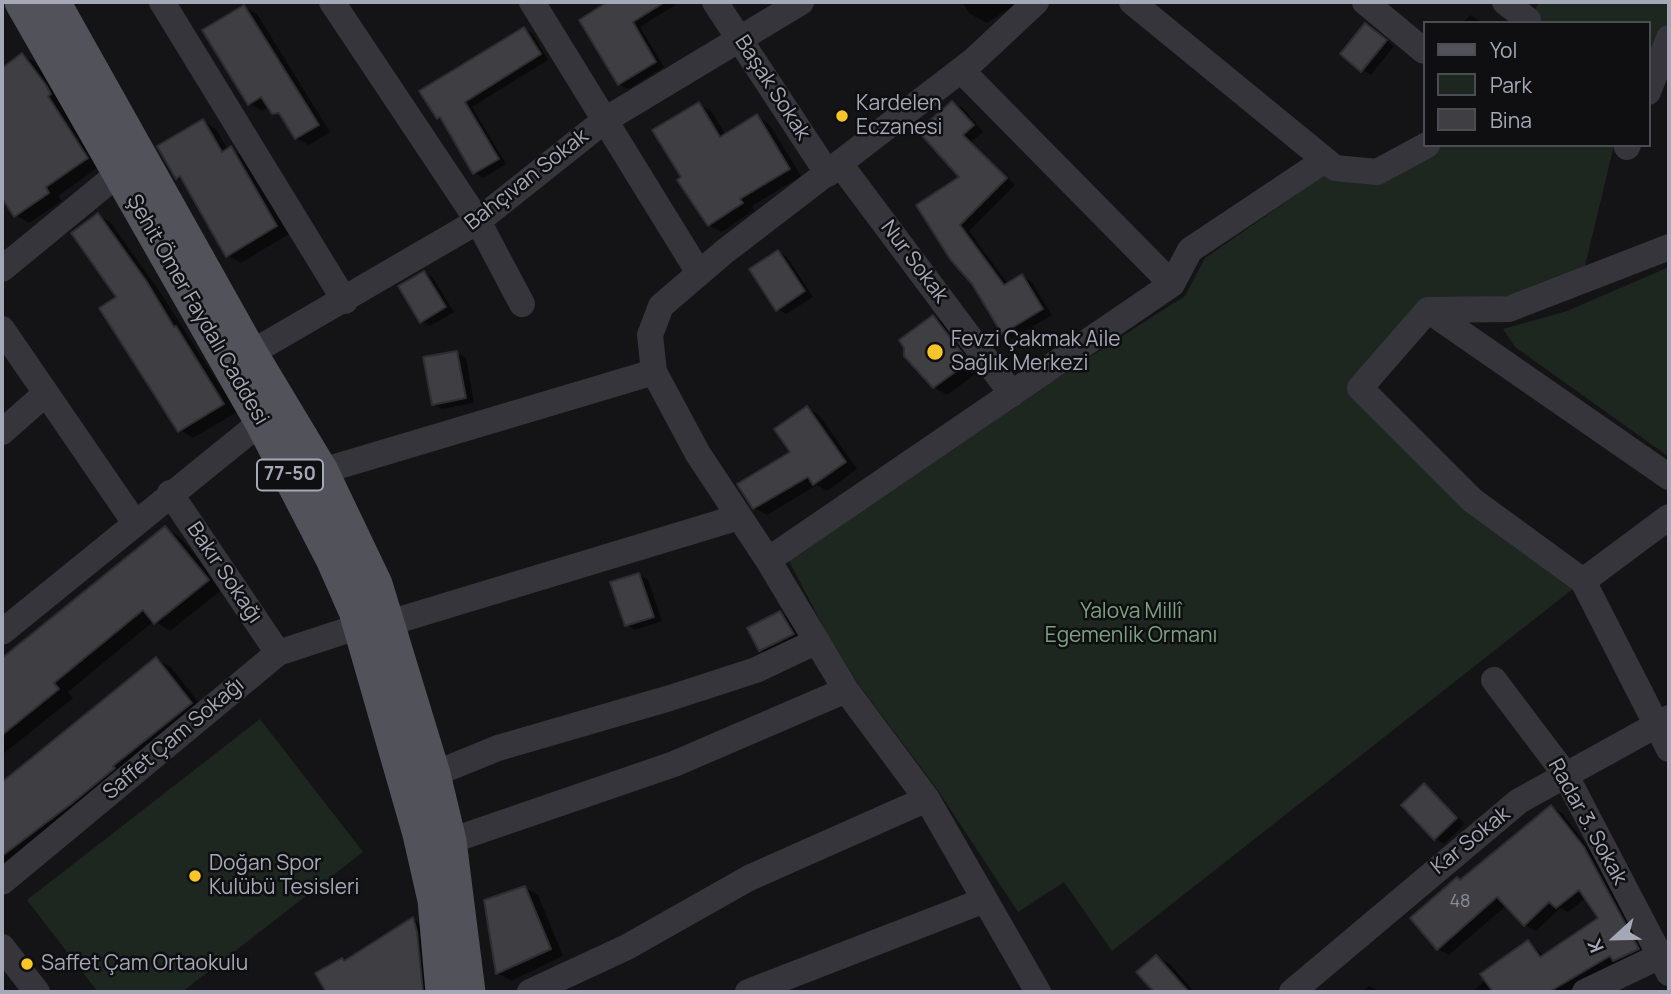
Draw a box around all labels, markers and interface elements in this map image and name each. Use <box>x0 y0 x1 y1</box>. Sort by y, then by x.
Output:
legend <box>1422 21 1650 147</box>
street label: Başak Sokak <box>729 31 815 145</box>
text: Yol <box>1490 36 1517 64</box>
text: Park <box>1490 71 1532 99</box>
place label: Kardelen Eczanesi <box>856 91 942 141</box>
text: Bina <box>1490 106 1532 134</box>
marker: Kardelen Eczanesi <box>834 108 850 124</box>
street label: Bahçıvan Sokak <box>460 124 594 236</box>
street label: Şehit Ömer Faydalı Caddesi <box>121 190 273 430</box>
street label: Nur Sokak <box>875 216 953 308</box>
place label: Fevzi Çakmak Aile Sağlık Merkezi <box>951 327 1121 377</box>
marker: Fevzi Çakmak Aile Sağlık Merkezi <box>925 342 945 362</box>
road number: 77-50 <box>257 460 323 490</box>
street label: Bakır Sokağı <box>181 518 267 628</box>
park label: Yalova Millî Egemenlik Ormanı <box>1045 599 1217 649</box>
street label: Saffet Çam Sokağı <box>98 673 250 805</box>
street label: Radar 3. Sokak <box>1542 755 1632 889</box>
street label: Kar Sokak <box>1427 802 1515 880</box>
place label: Doğan Spor Kulübü Tesisleri <box>209 851 359 901</box>
marker: Doğan Spor Kulübü Tesisleri <box>187 868 203 884</box>
house number: 48 <box>1449 891 1471 913</box>
north arrow <box>1580 903 1650 973</box>
text: K <box>1581 935 1610 956</box>
place label: Saffet Çam Ortaokulu <box>41 951 248 977</box>
marker: Saffet Çam Ortaokulu <box>19 956 35 972</box>

